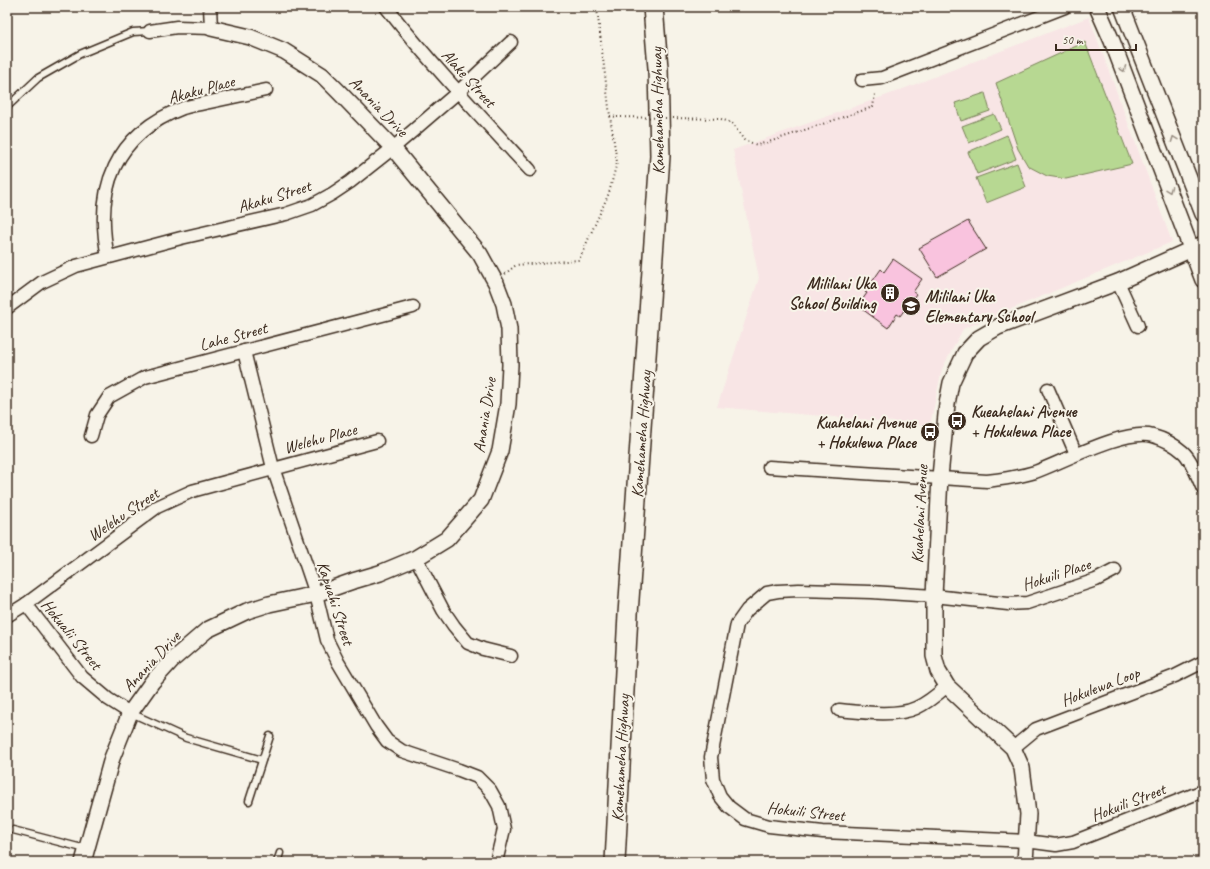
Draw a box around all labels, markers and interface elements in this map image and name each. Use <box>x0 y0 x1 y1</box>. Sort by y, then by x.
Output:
scale bar <box>1056 26 1136 52</box>
text: 50 m <box>1062 32 1084 48</box>
street label: Alake Street <box>437 45 502 114</box>
street label: Kamehameha Highway <box>646 46 669 175</box>
one-way arrow <box>1118 65 1126 72</box>
street label: Akaku Place <box>166 70 238 108</box>
street label: Anania Drive <box>345 72 414 142</box>
one-way arrow <box>1170 135 1178 142</box>
street label: Akaku Street <box>235 175 316 218</box>
one-way arrow <box>1165 187 1173 194</box>
place label: Mililani Uka School Building <box>789 273 878 314</box>
building icon: Mililani Uka School Building <box>879 282 901 304</box>
place label: Mililani Uka Elementary School <box>925 286 1036 327</box>
school or university icon: Mililani Uka Elementary School <box>900 295 922 317</box>
street label: Lahe Street <box>197 317 271 356</box>
street label: Kamehameha Highway <box>627 369 656 498</box>
street label: Anania Drive <box>468 375 501 454</box>
place label: Kueahelani Avenue + Hokulewa Place <box>971 401 1078 442</box>
bus stop icon: Kueahelani Avenue + Hokulewa Place <box>946 410 968 432</box>
place label: Kuahelani Avenue + Hokulewa Place <box>816 412 917 453</box>
street label: Welehu Place <box>281 418 360 458</box>
bus stop icon: Kuahelani Avenue + Hokulewa Place <box>919 421 941 443</box>
street label: Kuahelani Avenue <box>906 463 933 564</box>
street label: Welehu Street <box>84 482 165 546</box>
street label: Hokuili Place <box>1019 553 1094 595</box>
street label: Kapuahi Street <box>312 559 360 650</box>
street label: Hokualii Street <box>37 595 108 676</box>
street label: Anania Drive <box>118 625 186 696</box>
street label: Hokulewa Loop <box>1058 661 1144 711</box>
street label: Kamehameha Highway <box>607 693 634 822</box>
street label: Hokuili Street <box>1088 778 1171 826</box>
street label: Hokuili Street <box>766 797 848 826</box>

